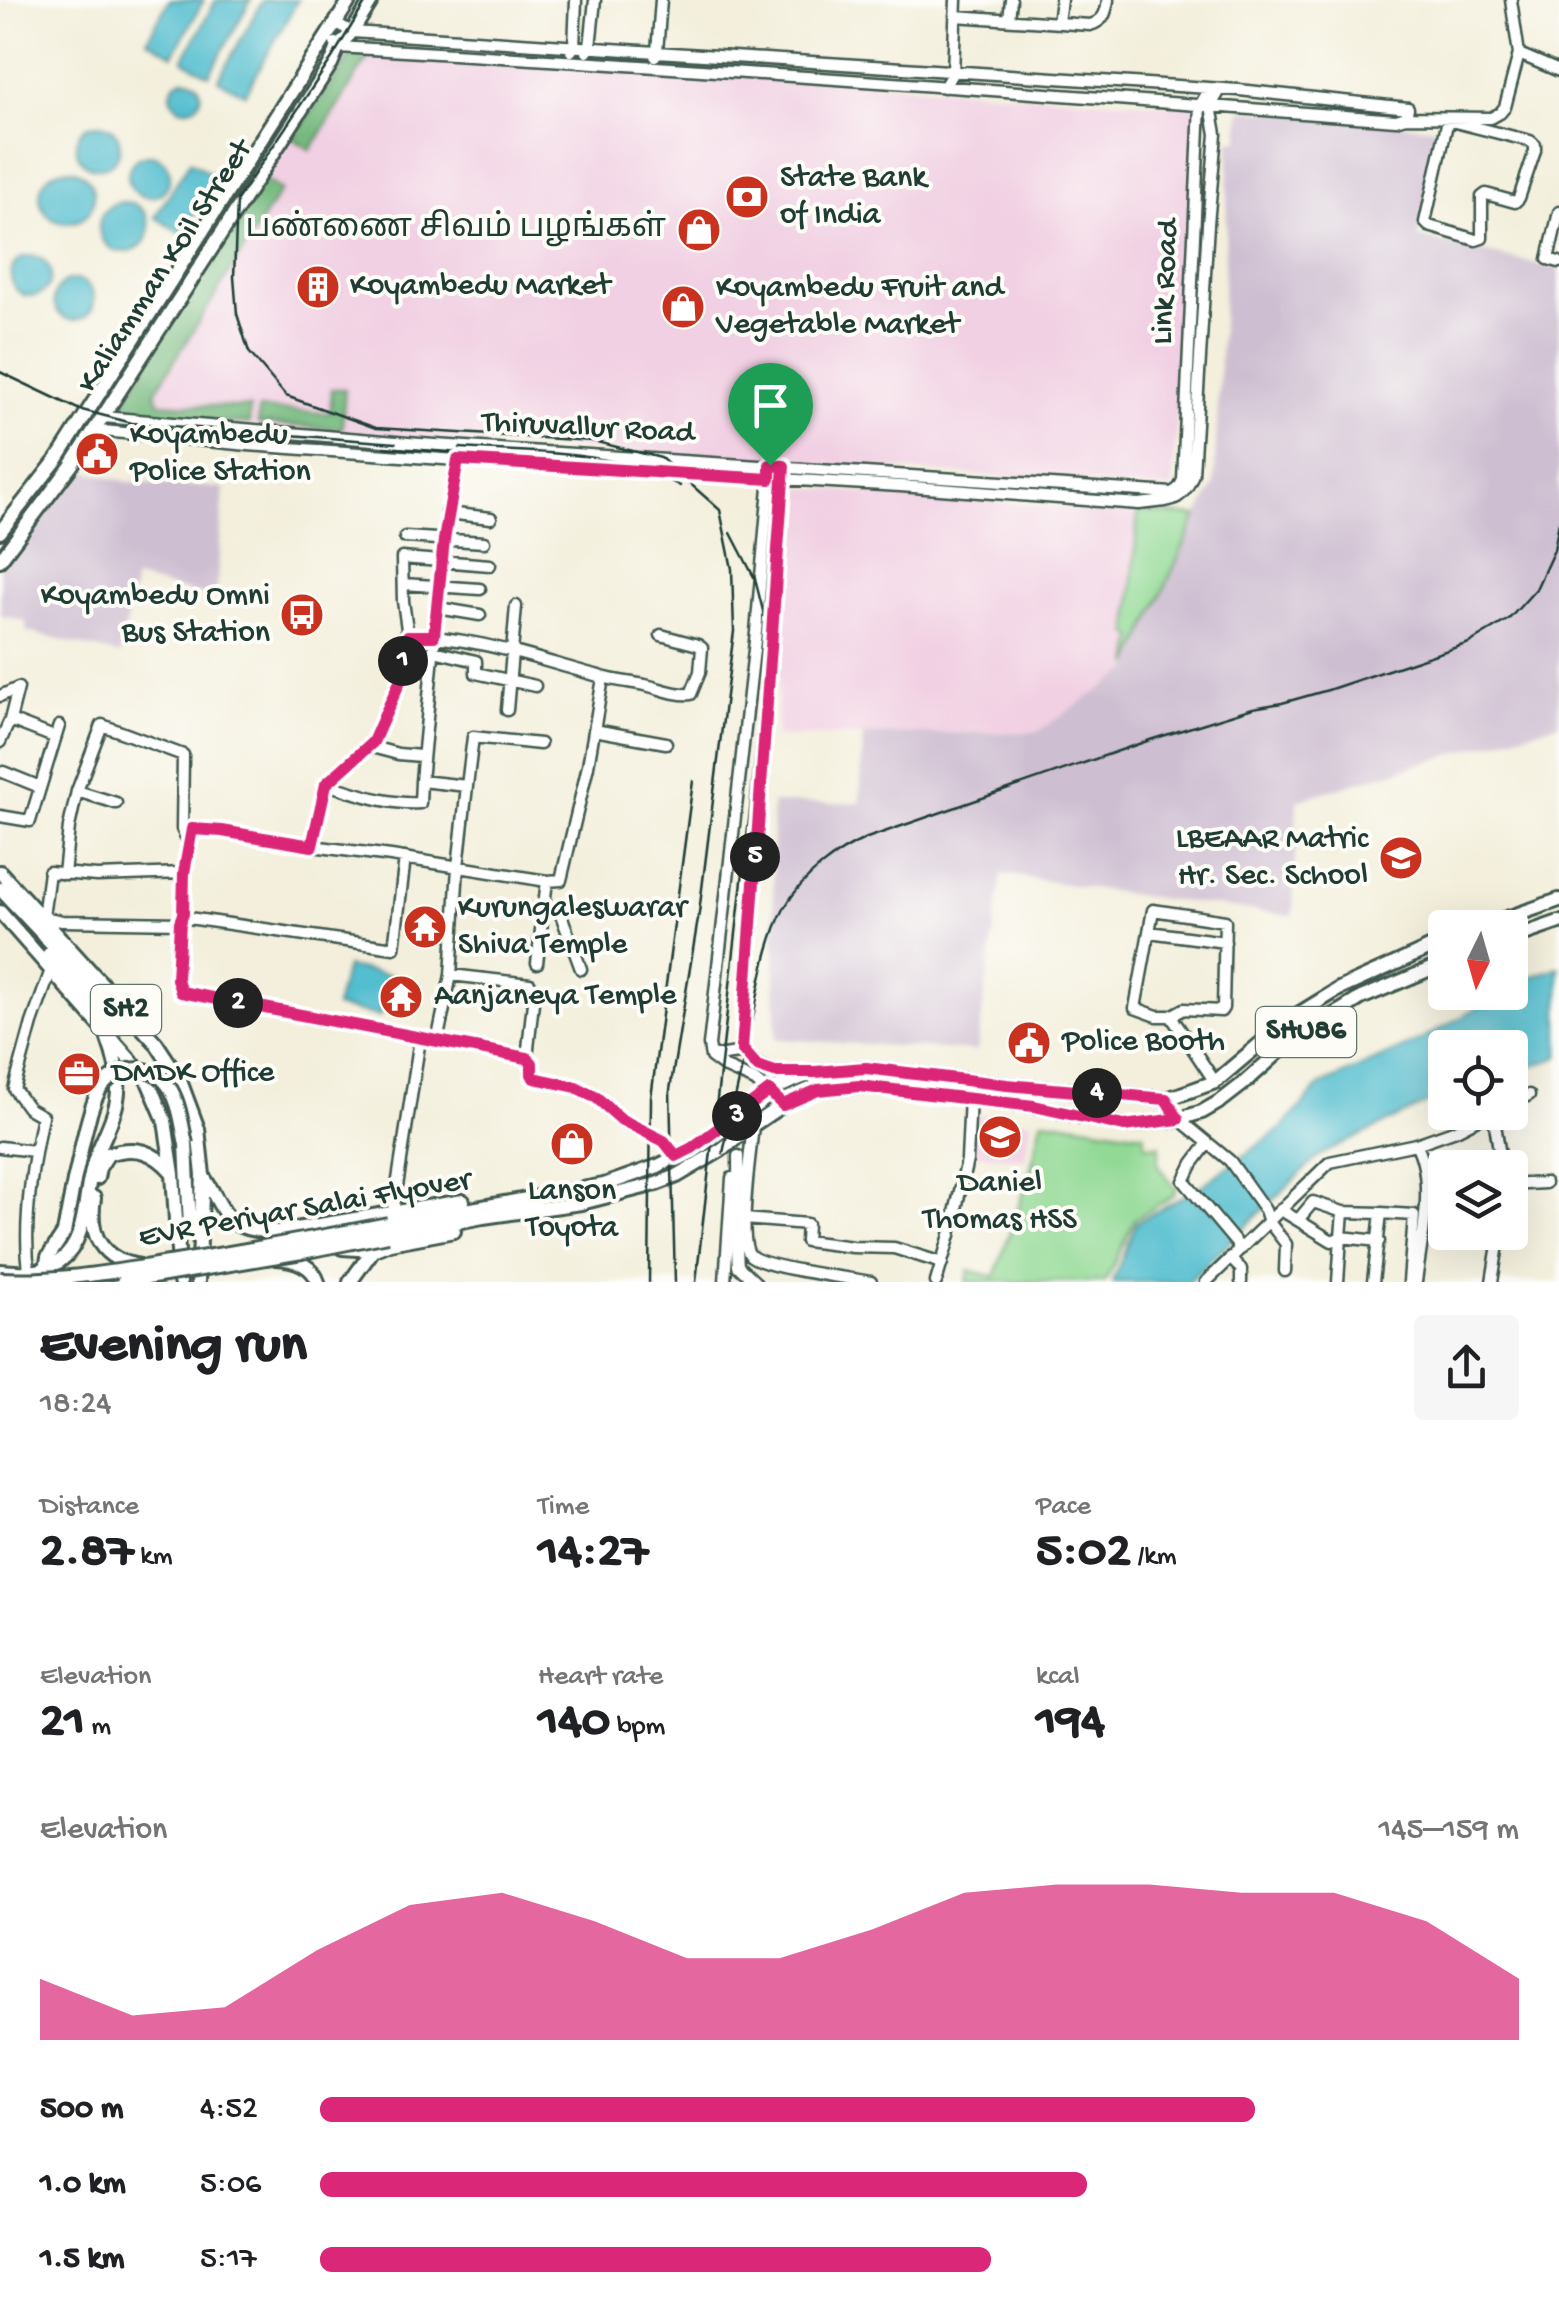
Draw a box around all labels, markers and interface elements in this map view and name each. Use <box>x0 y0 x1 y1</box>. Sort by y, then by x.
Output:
street label: Kaliamman Koil Street <box>70 131 264 401</box>
place label: State Bank of India <box>780 160 929 235</box>
bank icon: State Bank of India <box>724 174 770 220</box>
shop icon: பண்ணை சிவம் பழங்கள் <box>676 207 722 253</box>
place label: பண்ணை சிவம் பழங்கள் <box>246 209 666 249</box>
street label: Link Road <box>1145 216 1189 346</box>
building icon: Koyambedu Market <box>295 264 341 310</box>
place label: Koyambedu Market <box>350 268 613 306</box>
place label: Koyambedu Fruit and Vegetable Market <box>715 270 1006 345</box>
shop icon: Koyambedu Fruit and Vegetable Market <box>660 284 706 330</box>
pin <box>728 363 813 466</box>
icon: arrive <box>743 378 798 433</box>
street label: Thiruvallur Road <box>479 404 697 454</box>
place label: Koyambedu Police Station <box>129 417 311 492</box>
public building icon: Koyambedu Police Station <box>74 431 120 477</box>
place label: Koyambedu Omni Bus Station <box>41 578 270 653</box>
bus stop icon: Koyambedu Omni Bus Station <box>279 592 325 638</box>
pin: 1 <box>378 636 428 686</box>
text: 1 <box>397 644 409 677</box>
place label: LBEAAR Matric Hr. Sec. School <box>1176 821 1369 896</box>
pin: 5 <box>730 832 780 882</box>
school or university icon: LBEAAR Matric Hr. Sec. School <box>1378 835 1424 881</box>
text: 5 <box>748 840 762 873</box>
place label: Kurungaleswarar Shiva Temple <box>458 890 689 965</box>
temple icon: Kurungaleswarar Shiva Temple <box>402 904 448 950</box>
north arrow <box>1428 910 1528 1010</box>
map controls <box>1428 910 1528 1250</box>
temple icon: Aanjaneya Temple <box>378 974 424 1020</box>
pin: 2 <box>213 978 263 1028</box>
place label: Aanjaneya Temple <box>434 978 677 1016</box>
road number: SH2 <box>91 985 161 1035</box>
text: 2 <box>231 986 245 1019</box>
road number: SHU86 <box>1256 1007 1356 1057</box>
public building icon: Police Booth <box>1006 1020 1052 1066</box>
place label: Police Booth <box>1061 1024 1225 1062</box>
button: locate <box>1428 1030 1528 1130</box>
office icon: DMDK Office <box>56 1051 102 1097</box>
place label: DMDK Office <box>110 1055 275 1093</box>
pin: 4 <box>1072 1068 1122 1118</box>
text: 4 <box>1090 1076 1104 1109</box>
pin: 3 <box>712 1091 762 1141</box>
text: 3 <box>730 1099 744 1132</box>
school or university icon: Daniel Thomas HSS <box>977 1114 1023 1160</box>
shop icon: Lanson Toyota <box>549 1121 595 1167</box>
button: layers <box>1428 1150 1528 1250</box>
street label: EVR Periyar Salai Flyover <box>136 1162 477 1258</box>
place label: Daniel Thomas HSS <box>921 1165 1077 1240</box>
place label: Lanson Toyota <box>524 1173 619 1248</box>
button: share <box>1414 1315 1519 1420</box>
text: Evening run <box>40 1316 307 1380</box>
text: 18:24 <box>40 1386 111 1424</box>
text: Distance <box>40 1491 139 1524</box>
text: Time <box>538 1491 589 1524</box>
text: Pace <box>1036 1491 1091 1524</box>
text: 2.87 <box>40 1524 134 1583</box>
text: 14:27 <box>538 1524 648 1583</box>
text: 5:02 <box>1036 1524 1131 1583</box>
text: km <box>134 1541 173 1574</box>
text: /km <box>1131 1541 1177 1574</box>
text: Elevation <box>40 1661 151 1694</box>
text: Heart rate <box>538 1661 663 1694</box>
text: kcal <box>1036 1661 1080 1694</box>
text: 21 <box>40 1694 85 1753</box>
text: 140 <box>538 1694 610 1753</box>
text: 194 <box>1036 1694 1105 1753</box>
text: m <box>85 1711 111 1744</box>
text: bpm <box>610 1711 665 1744</box>
text: Elevation <box>40 1812 167 1850</box>
text: 145–159 m <box>1378 1812 1519 1850</box>
text: 500 m <box>40 2091 123 2129</box>
text: 4:52 <box>200 2091 258 2129</box>
text: 1.0 km <box>40 2166 126 2204</box>
text: 5:06 <box>200 2166 261 2204</box>
text: 1.5 km <box>40 2241 124 2279</box>
text: 5:17 <box>200 2241 256 2279</box>

